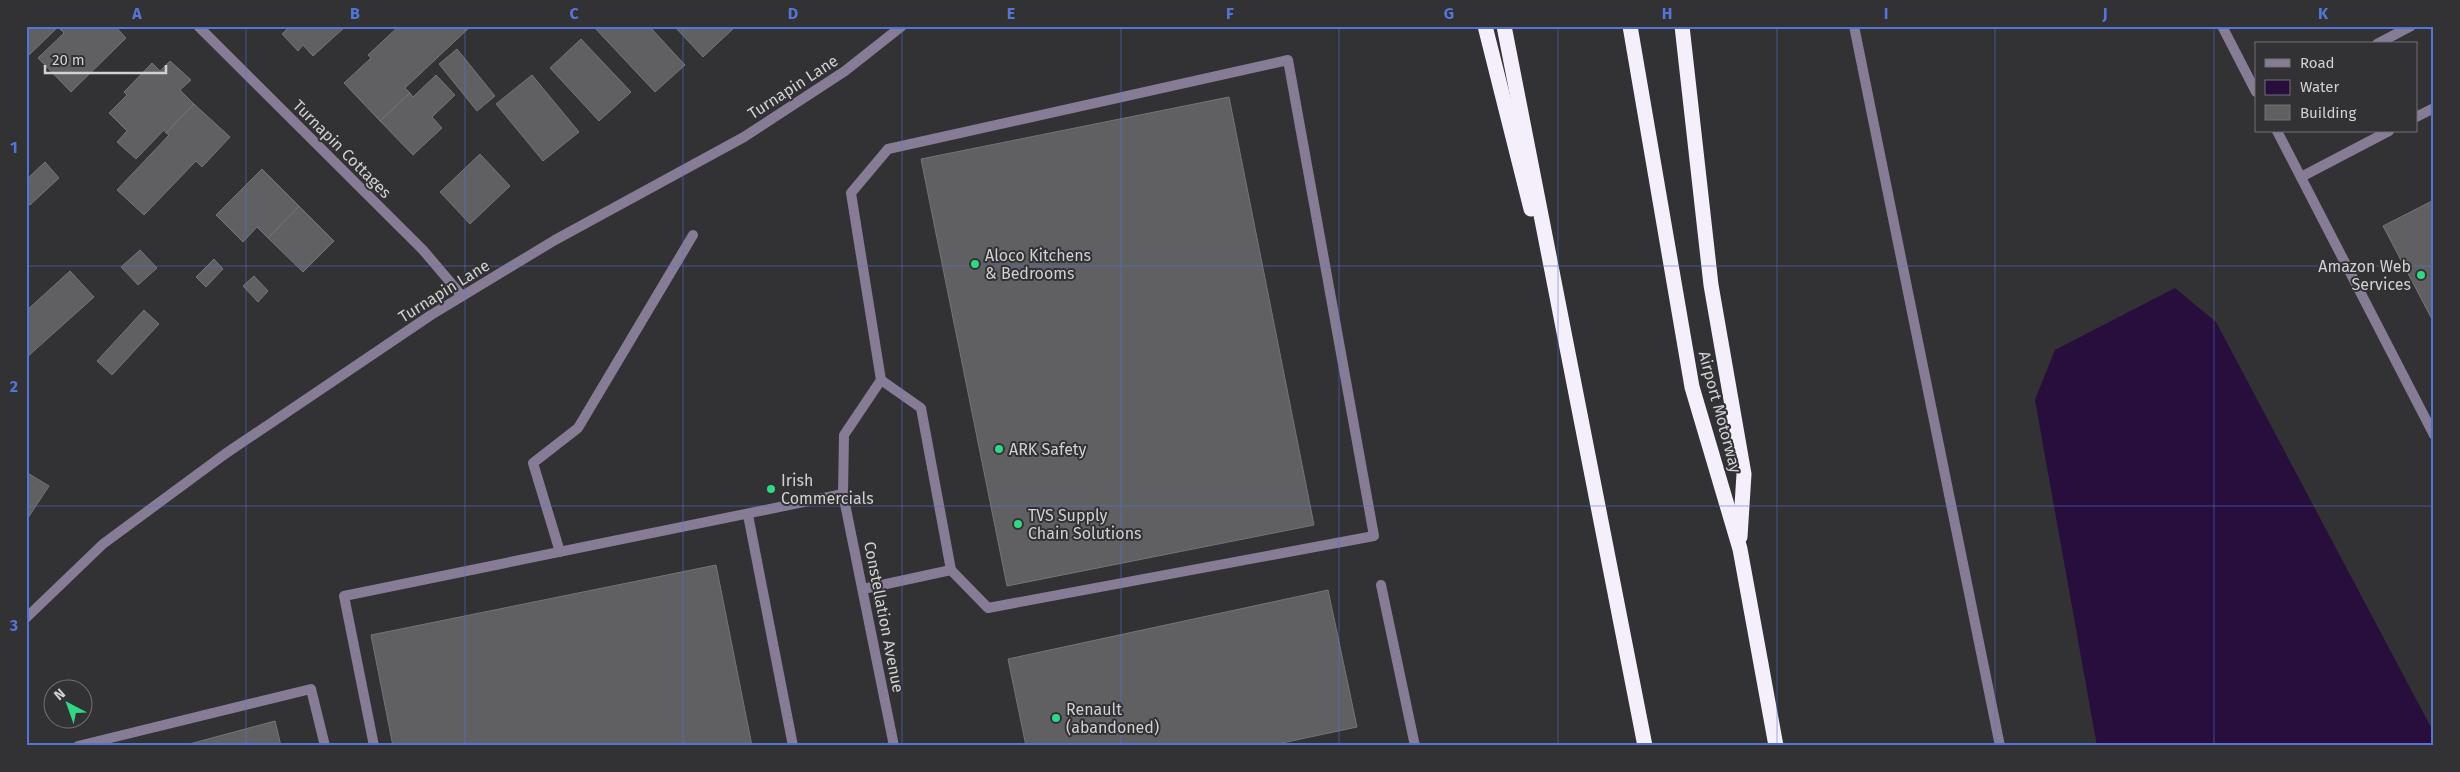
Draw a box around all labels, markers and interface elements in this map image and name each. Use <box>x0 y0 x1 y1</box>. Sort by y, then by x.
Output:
text: A <box>131 4 142 23</box>
text: B <box>350 4 360 23</box>
text: C <box>569 4 579 23</box>
text: D <box>788 4 798 23</box>
text: E <box>1007 4 1015 23</box>
text: F <box>1226 4 1234 23</box>
text: G <box>1444 4 1454 23</box>
text: H <box>1662 4 1672 23</box>
text: I <box>1884 4 1888 23</box>
text: J <box>2101 4 2108 23</box>
text: K <box>2318 4 2329 23</box>
scale bar <box>45 42 166 74</box>
legend <box>2255 42 2418 132</box>
text: 20 m <box>52 51 85 69</box>
street label: Turnapin Lane <box>744 51 842 123</box>
text: Road <box>2300 54 2335 72</box>
text: Water <box>2300 78 2339 96</box>
street label: Turnapin Cottages <box>289 96 395 202</box>
text: Building <box>2300 104 2356 122</box>
text: 1 <box>10 138 18 157</box>
place label: Aloco Kitchens & Bedrooms <box>985 246 1091 283</box>
street label: Turnapin Lane <box>395 256 493 326</box>
place label: Amazon Web Services <box>2318 257 2411 294</box>
marker: Aloco Kitchens & Bedrooms <box>969 258 981 270</box>
marker: Amazon Web Services <box>2415 269 2427 281</box>
street label: Airport Motorway <box>1695 349 1745 475</box>
text: 2 <box>10 377 18 396</box>
place label: ARK Safety <box>1009 440 1087 459</box>
marker: ARK Safety <box>993 443 1005 455</box>
place label: Irish Commercials <box>781 471 874 508</box>
marker: Irish Commercials <box>765 483 777 495</box>
place label: TVS Supply Chain Solutions <box>1028 506 1142 543</box>
marker: TVS Supply Chain Solutions <box>1012 518 1024 530</box>
street label: Constellation Avenue <box>860 540 908 694</box>
text: 3 <box>9 616 18 635</box>
north arrow <box>42 680 92 730</box>
text: N <box>51 685 69 704</box>
place label: Renault (abandoned) <box>1066 700 1159 737</box>
marker: Renault (abandoned) <box>1050 712 1062 724</box>

